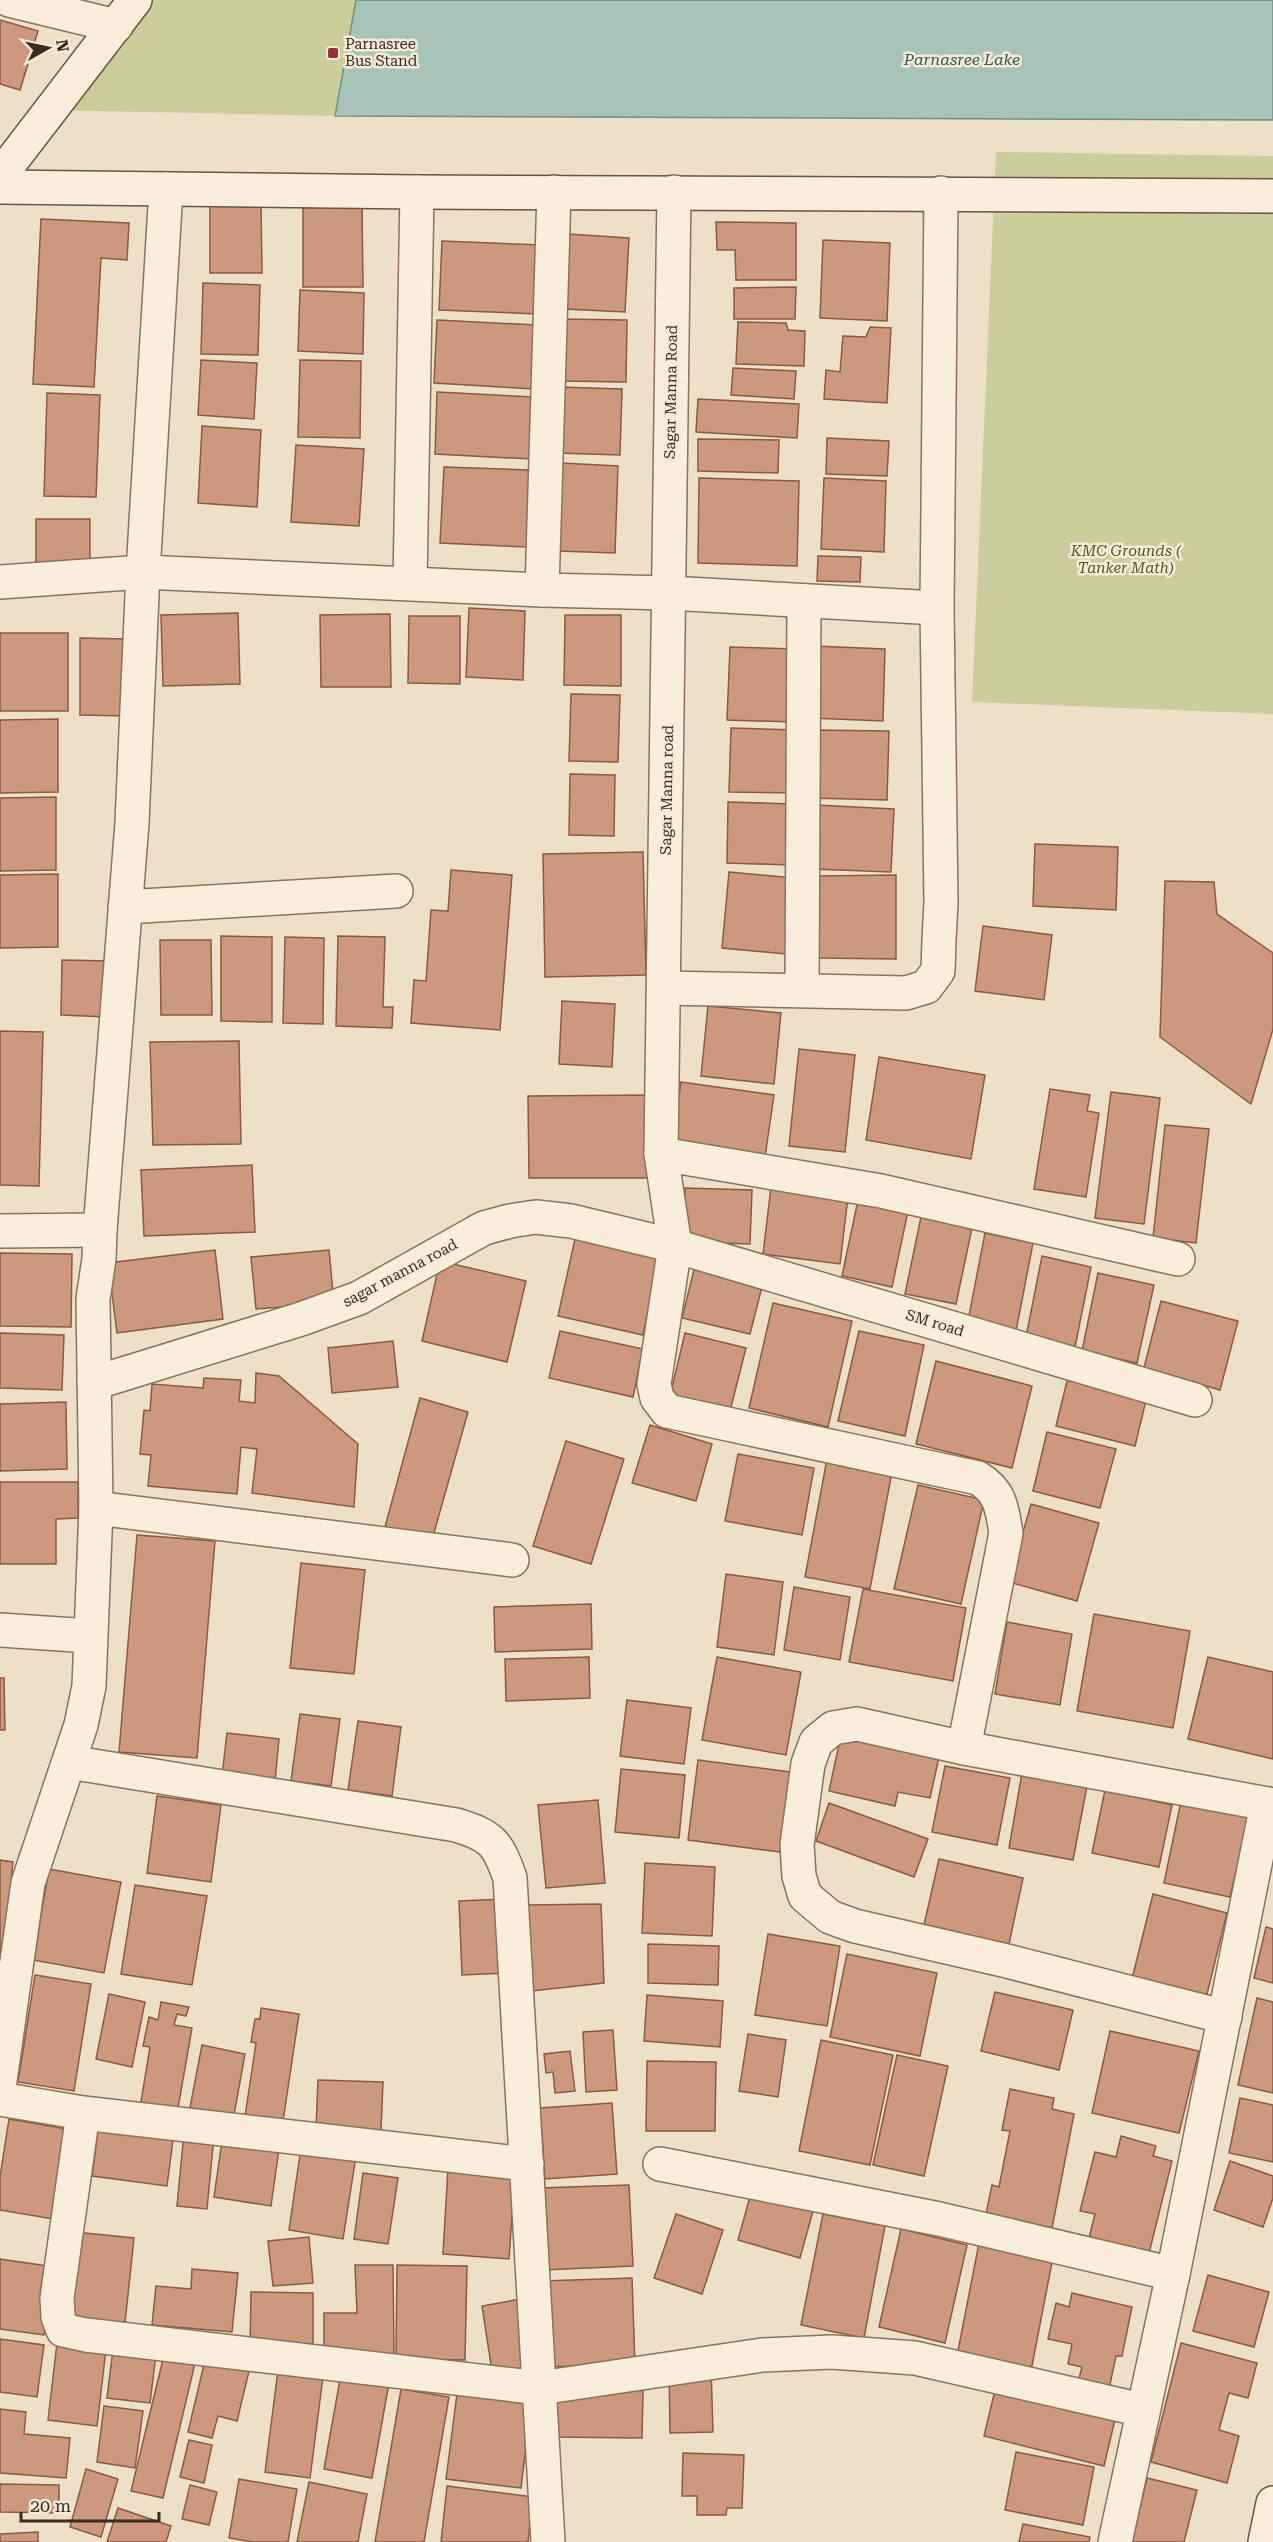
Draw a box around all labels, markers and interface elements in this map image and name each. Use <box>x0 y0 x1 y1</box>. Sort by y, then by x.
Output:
north arrow <box>18 18 78 78</box>
place label: Parnasree Bus Stand <box>345 35 418 70</box>
text: N <box>52 38 73 53</box>
marker: Parnasree Bus Stand <box>326 46 340 60</box>
water label: Parnasree Lake <box>903 50 1020 69</box>
street label: Sagar Manna Road <box>661 324 681 459</box>
park label: KMC Grounds ( Tanker Math) <box>1070 542 1183 577</box>
street label: Sagar Manna road <box>657 724 677 855</box>
street label: sagar manna road <box>340 1235 461 1311</box>
street label: SM road <box>904 1306 967 1341</box>
scale bar <box>21 2485 159 2523</box>
text: 20 m <box>30 2495 71 2516</box>

